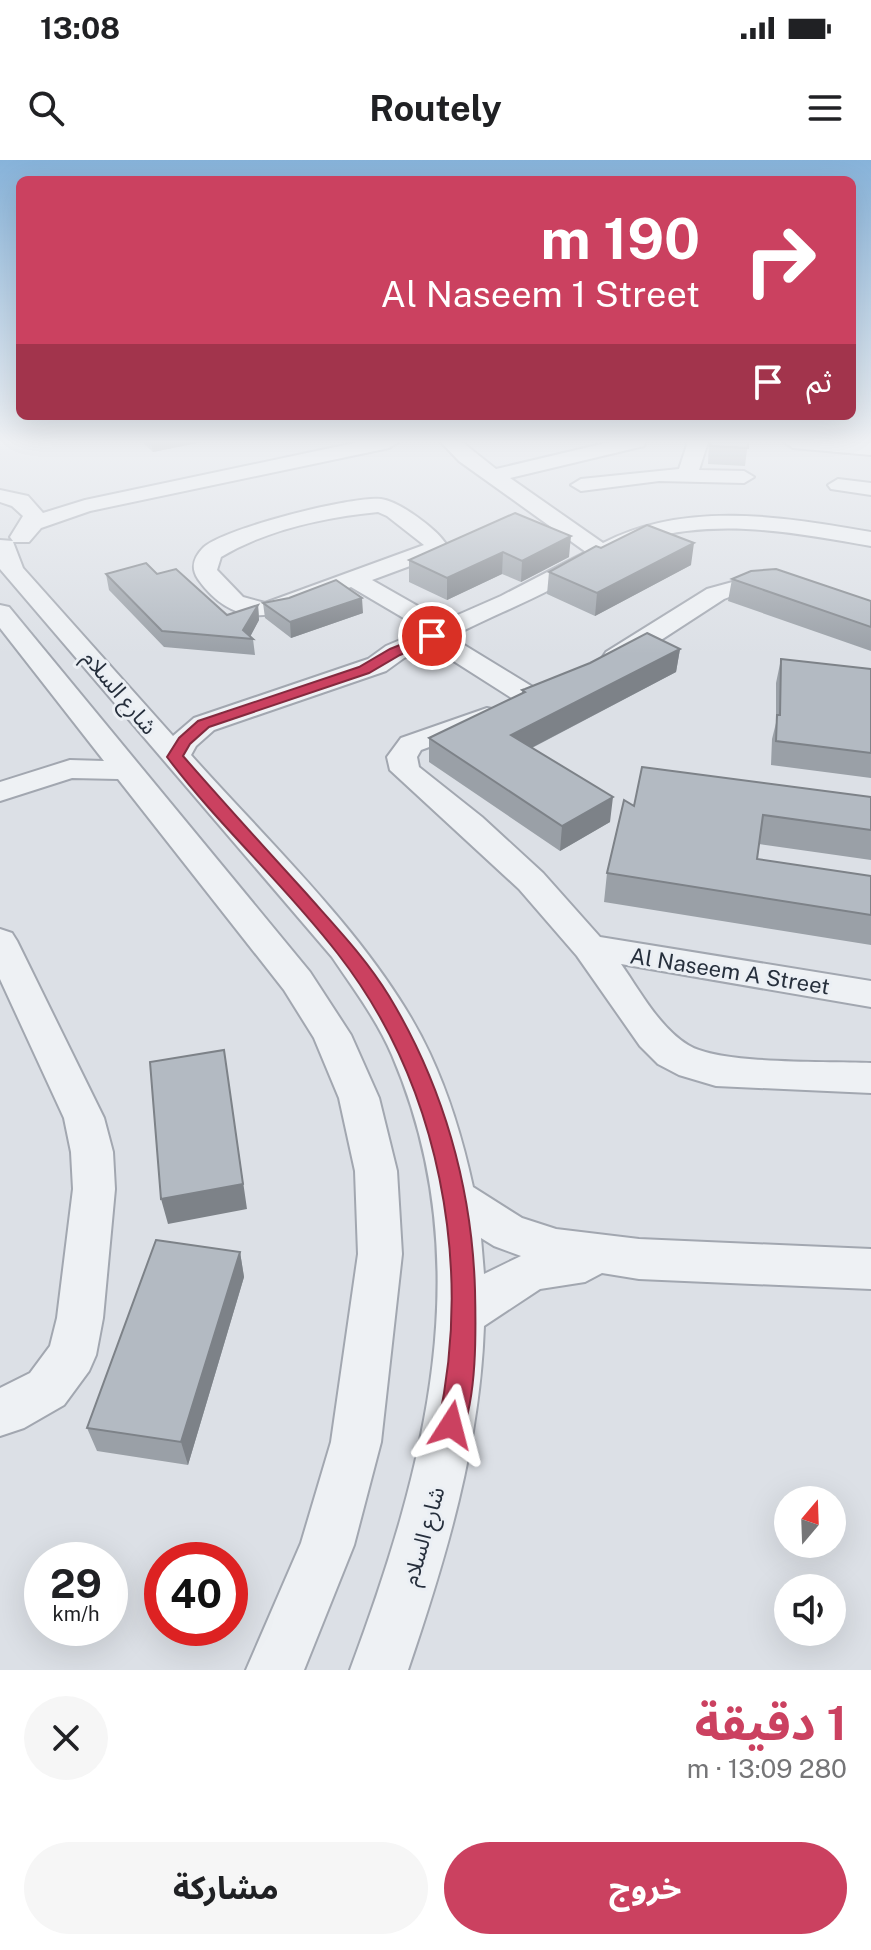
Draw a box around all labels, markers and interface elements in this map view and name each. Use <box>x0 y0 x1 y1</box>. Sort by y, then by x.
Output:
text: 13:08 <box>40 10 120 46</box>
icon: search <box>24 86 68 130</box>
icon: menu <box>803 86 847 130</box>
text: Routely <box>369 87 502 129</box>
text: 190 m <box>540 206 700 272</box>
icon: right <box>728 208 832 312</box>
text: Al Naseem 1 Street <box>381 273 700 315</box>
icon: arrive <box>746 360 790 404</box>
text: ثم <box>806 363 832 399</box>
pin <box>398 602 466 670</box>
icon: arrive <box>410 614 454 658</box>
street label: شارع السلام <box>74 645 163 742</box>
street label: Al Naseem A Street <box>628 942 832 1000</box>
position arrow <box>409 1383 493 1467</box>
street label: شارع السلام <box>396 1484 453 1590</box>
north arrow <box>774 1486 846 1558</box>
map controls <box>774 1486 846 1646</box>
speed limit sign: 40 <box>144 1542 248 1646</box>
text: 29 <box>50 1560 102 1607</box>
button: sound <box>774 1574 846 1646</box>
text: km/h <box>52 1602 100 1626</box>
text: 1 دقيقة <box>695 1694 847 1751</box>
button: close <box>24 1696 108 1780</box>
text: 280 m · 13:09 <box>687 1753 847 1784</box>
button: مشاركة <box>24 1842 428 1934</box>
button: خروج <box>444 1842 847 1934</box>

